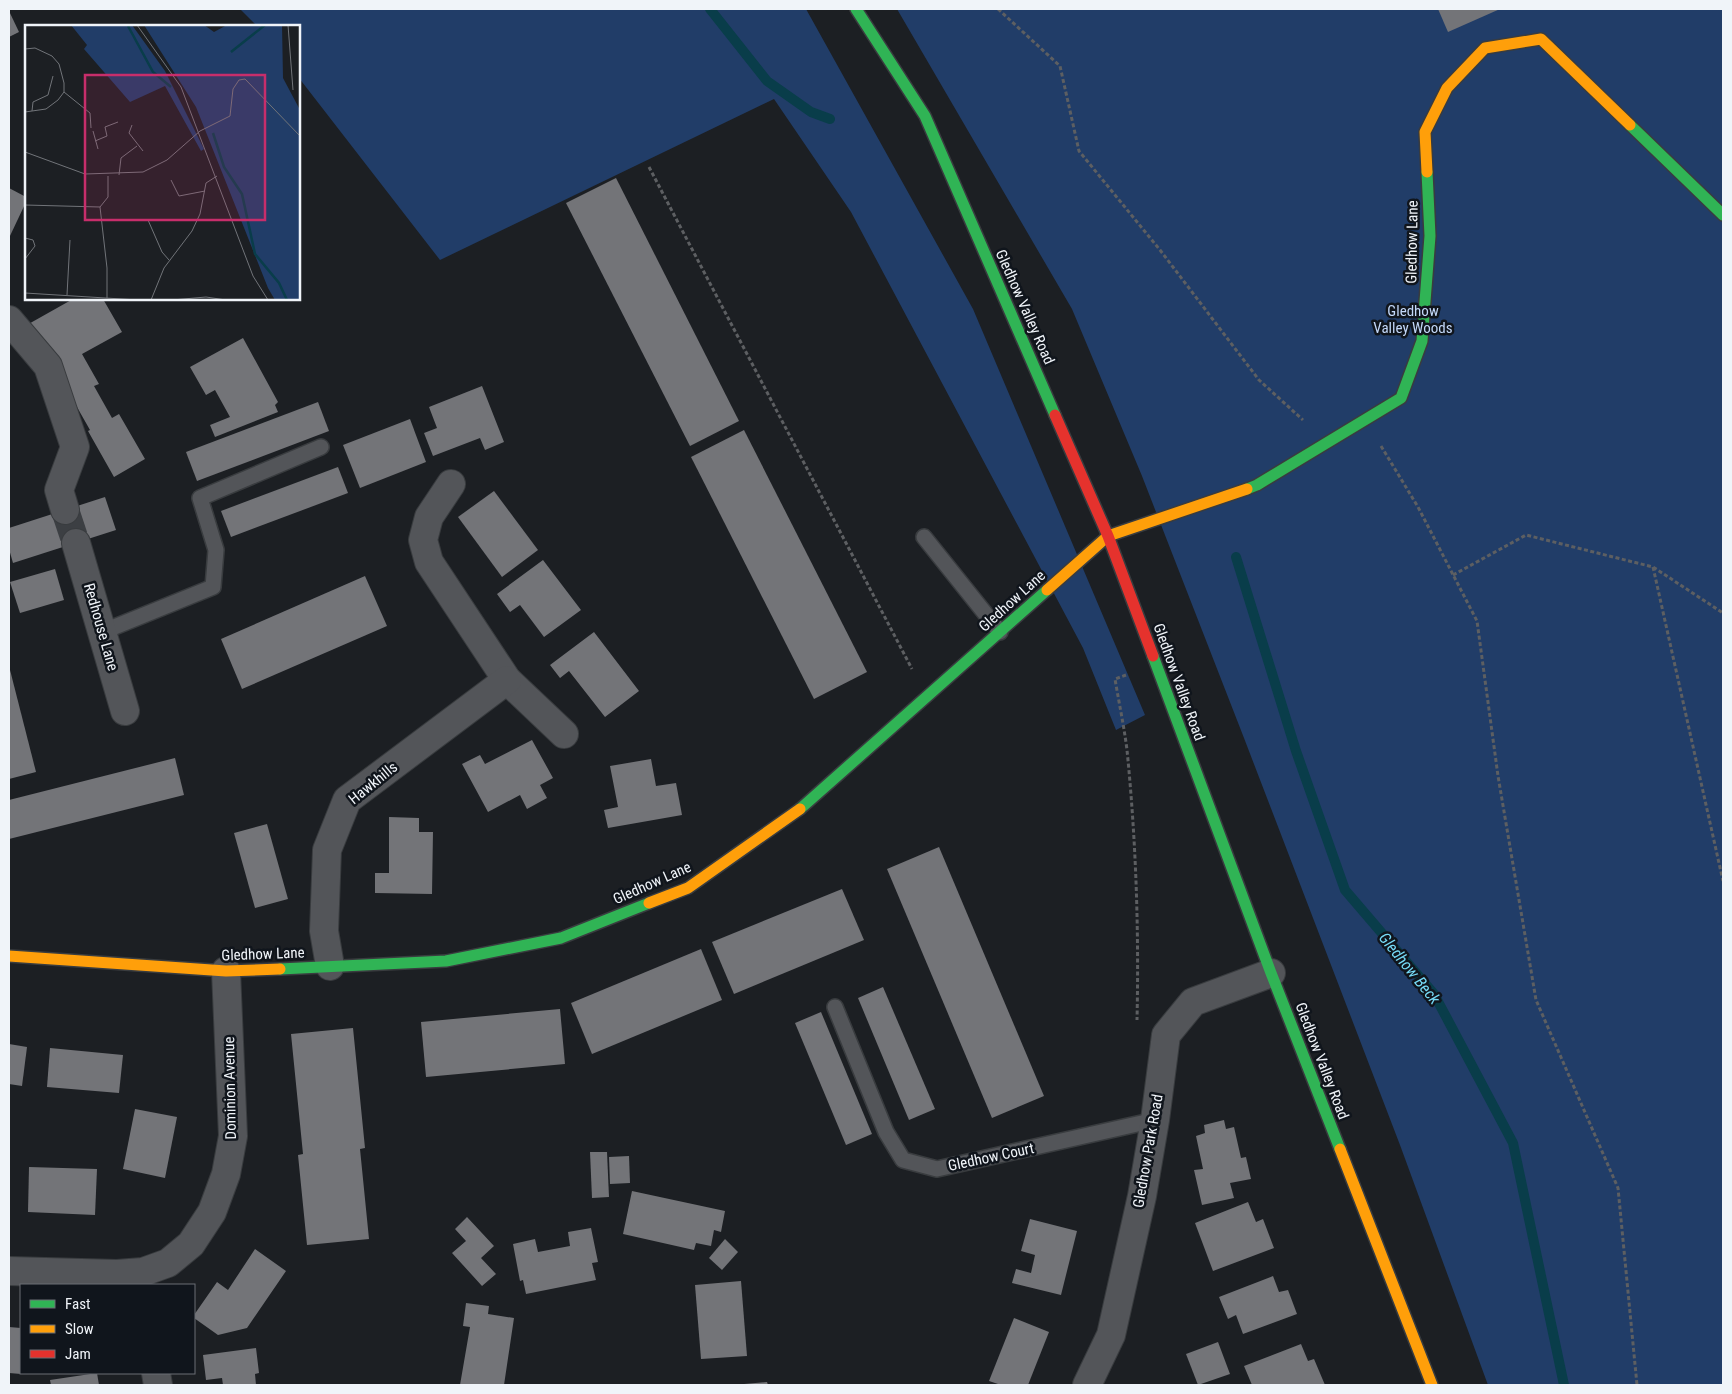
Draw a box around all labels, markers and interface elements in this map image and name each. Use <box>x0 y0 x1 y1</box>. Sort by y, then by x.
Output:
inset map <box>25 25 300 300</box>
street label: Gledhow Lane <box>1402 200 1422 284</box>
street label: Gledhow Valley Road <box>992 247 1058 367</box>
park label: Gledhow Valley Woods <box>1373 302 1453 337</box>
street label: Gledhow Lane <box>975 566 1049 636</box>
street label: Redhouse Lane <box>80 581 122 673</box>
street label: Gledhow Valley Road <box>1149 621 1209 743</box>
street label: Hawkhills <box>345 758 401 808</box>
street label: Gledhow Lane <box>610 858 694 908</box>
water label: Gledhow Beck <box>1375 929 1445 1009</box>
street label: Gledhow Lane <box>221 944 305 964</box>
street label: Gledhow Valley Road <box>1291 1000 1353 1122</box>
street label: Dominion Avenue <box>220 1036 240 1140</box>
street label: Gledhow Park Road <box>1129 1093 1167 1209</box>
street label: Gledhow Court <box>946 1139 1036 1175</box>
legend <box>20 1284 195 1374</box>
text: Fast <box>65 1295 90 1313</box>
text: Slow <box>65 1320 94 1338</box>
text: Jam <box>65 1345 91 1363</box>

